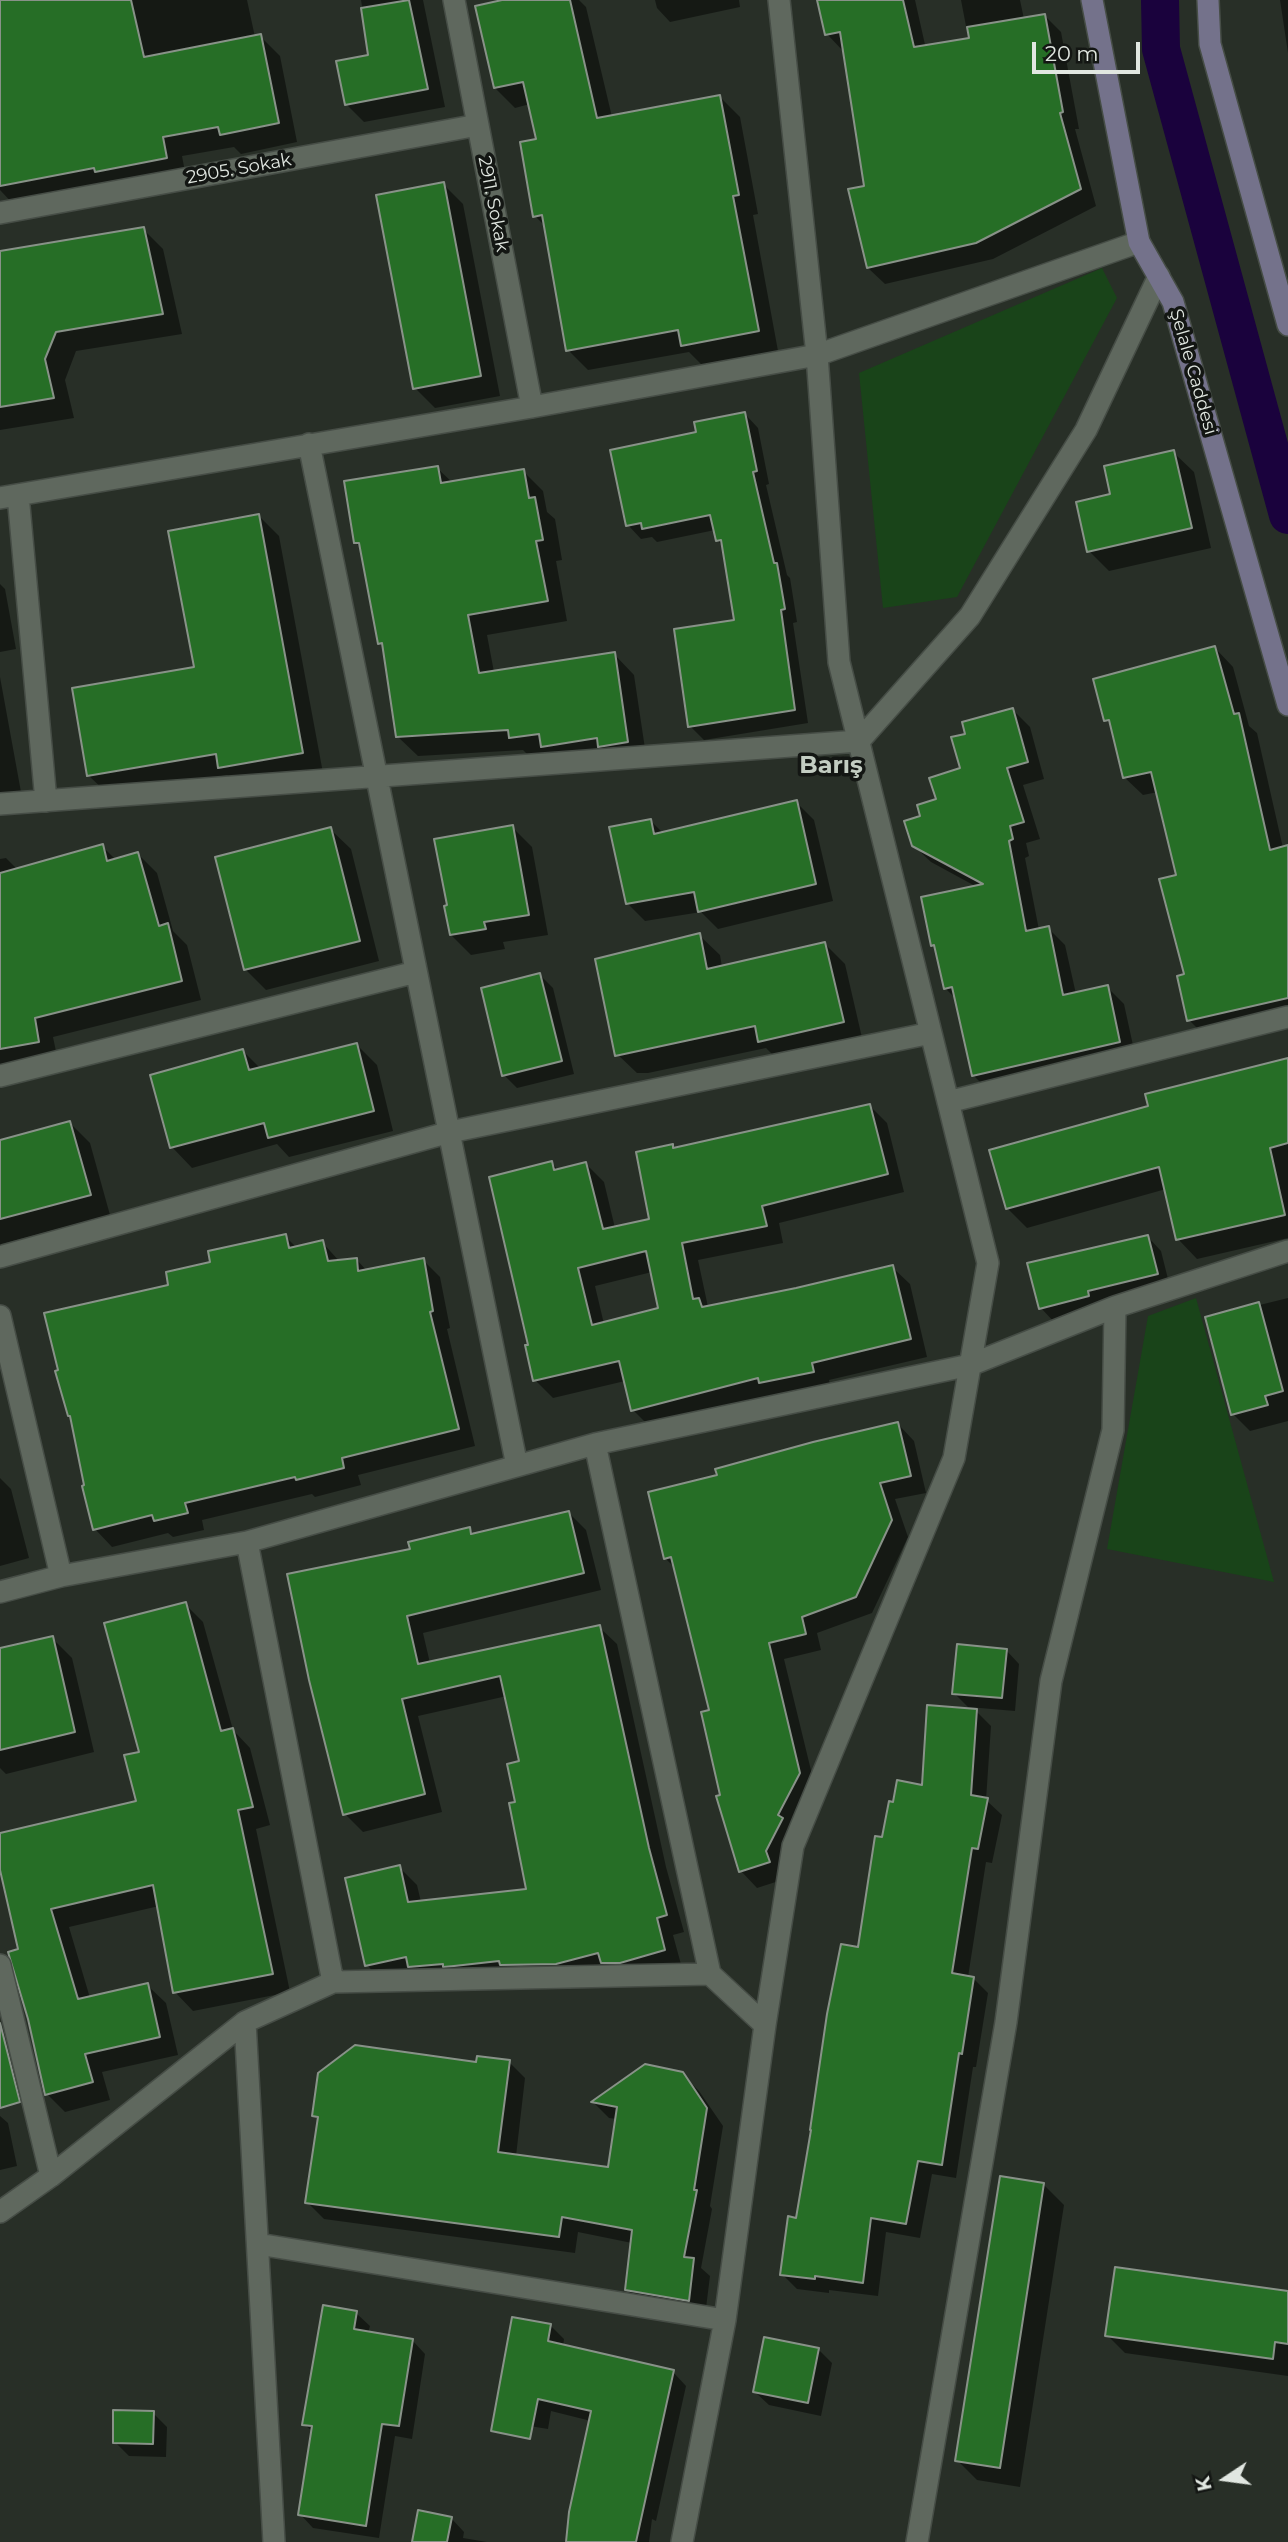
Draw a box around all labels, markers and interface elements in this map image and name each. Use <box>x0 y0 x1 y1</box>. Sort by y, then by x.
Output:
scale bar <box>1036 28 1144 72</box>
text: 20 m <box>1045 41 1099 66</box>
street label: 2905. Sokak <box>185 149 293 189</box>
street label: 2911. Sokak <box>473 154 513 254</box>
street label: Şelale Caddesi <box>1165 307 1221 437</box>
district label: Barış <box>799 752 863 780</box>
north arrow <box>1190 2444 1260 2514</box>
text: K <box>1191 2474 1217 2493</box>

